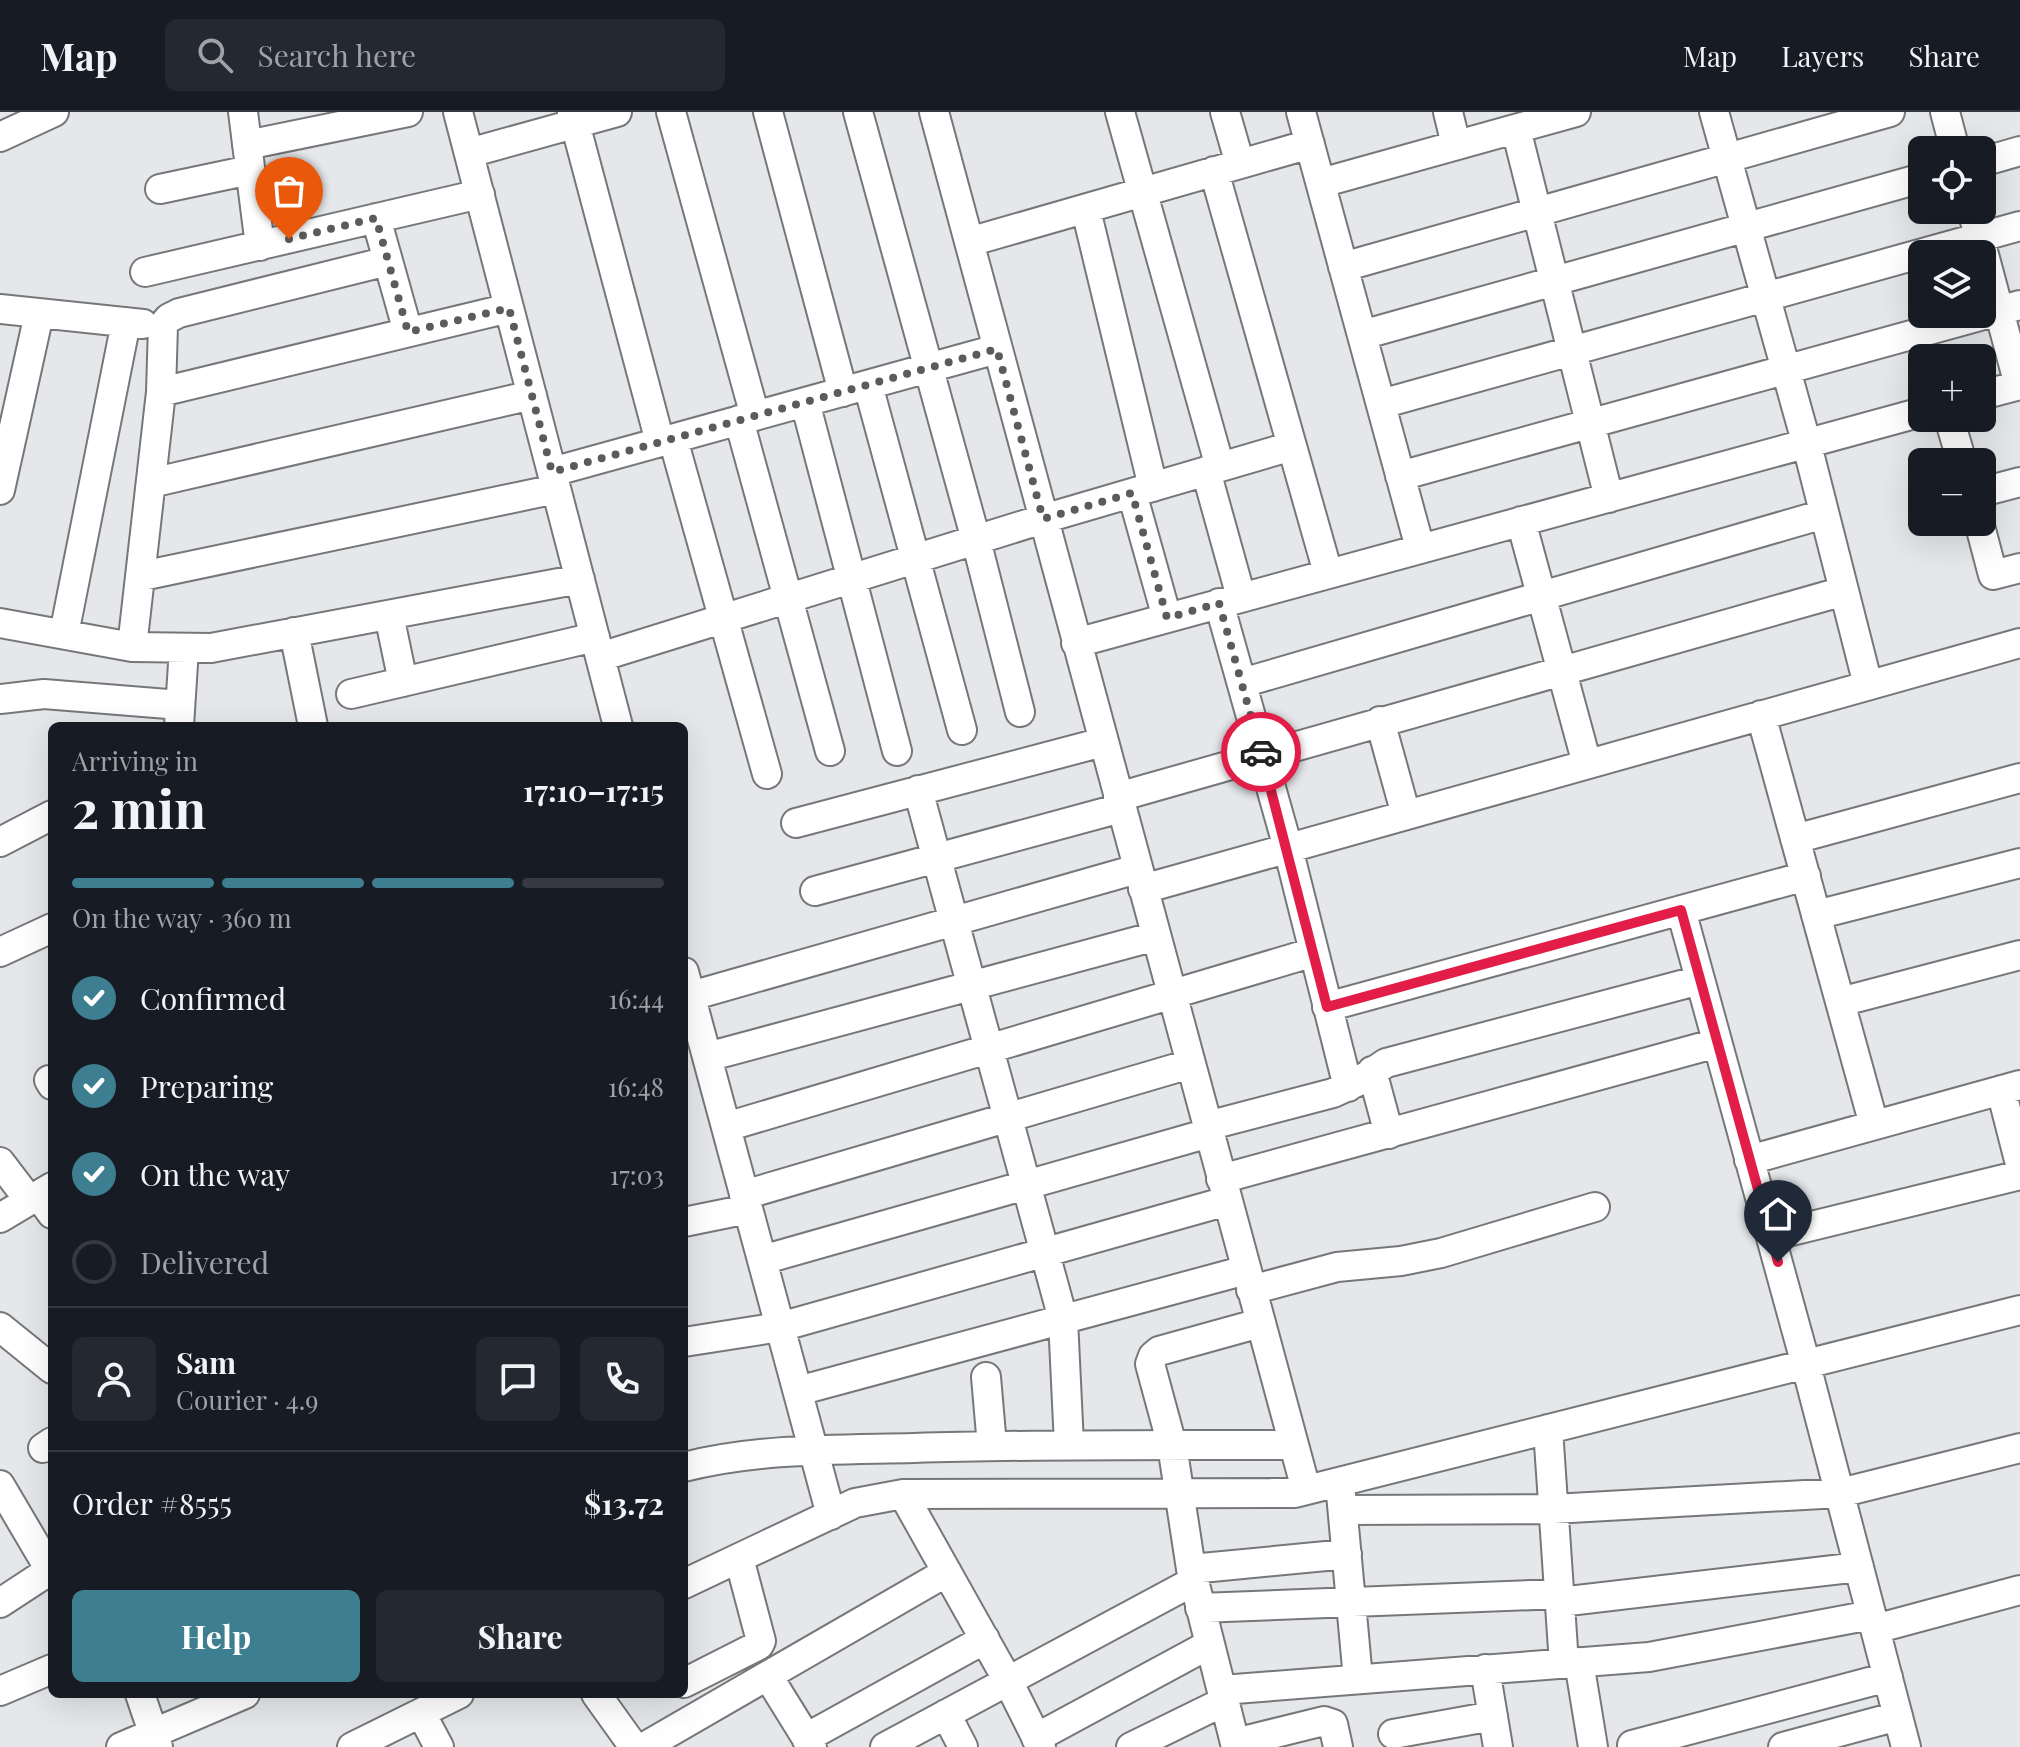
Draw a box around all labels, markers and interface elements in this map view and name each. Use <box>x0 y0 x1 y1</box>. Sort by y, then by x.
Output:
search box <box>165 19 725 91</box>
text: Map <box>40 30 117 81</box>
icon: search <box>193 33 237 77</box>
text: Search here <box>257 35 416 75</box>
text: Map <box>1683 37 1737 74</box>
text: Layers <box>1781 37 1864 74</box>
text: Share <box>1908 37 1980 74</box>
map controls <box>1908 136 1996 536</box>
button: locate <box>1908 136 1996 224</box>
pin <box>255 157 323 239</box>
icon: bag <box>267 169 311 213</box>
button: layers <box>1908 240 1996 328</box>
button: + <box>1908 344 1996 432</box>
button: − <box>1908 448 1996 536</box>
courier <box>1221 712 1301 792</box>
icon: car <box>1239 730 1283 774</box>
text: Arriving in <box>72 743 198 778</box>
text: 17:10–17:15 <box>523 770 664 810</box>
text: 2 min <box>72 773 206 842</box>
text: On the way · 360 m <box>72 900 292 935</box>
icon: check <box>72 976 116 1020</box>
text: Confirmed <box>140 978 286 1018</box>
text: 16:44 <box>608 981 664 1016</box>
icon: check <box>72 1064 116 1108</box>
text: Preparing <box>140 1066 273 1106</box>
text: 16:48 <box>608 1069 664 1104</box>
icon: check <box>72 1152 116 1196</box>
text: On the way <box>140 1154 290 1194</box>
text: 17:03 <box>610 1157 664 1192</box>
pin <box>1744 1180 1812 1262</box>
icon: home <box>1756 1192 1800 1236</box>
text: Delivered <box>140 1242 269 1282</box>
button: person <box>72 1337 156 1421</box>
button: chat <box>476 1337 560 1421</box>
button: phone <box>580 1337 664 1421</box>
text: Sam <box>176 1342 236 1382</box>
text: Courier · 4.9 <box>176 1382 318 1417</box>
text: Order #8555 <box>72 1483 232 1523</box>
text: $13.72 <box>584 1483 664 1523</box>
button: Help <box>72 1590 360 1682</box>
button: Share <box>376 1590 664 1682</box>

